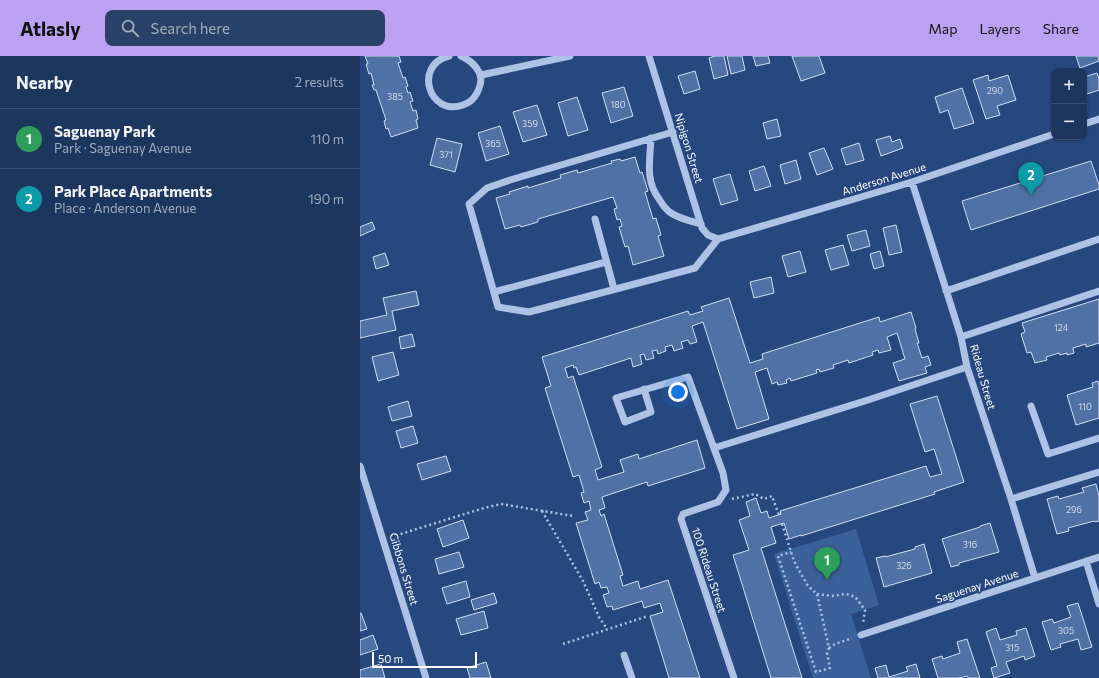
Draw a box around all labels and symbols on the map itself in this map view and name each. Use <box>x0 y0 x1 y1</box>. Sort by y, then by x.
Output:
house number: 290 <box>987 85 1003 96</box>
house number: 385 <box>387 91 403 102</box>
house number: 180 <box>610 99 626 110</box>
street label: Nipigon Street <box>673 111 706 185</box>
house number: 359 <box>522 118 538 129</box>
house number: 365 <box>485 138 501 149</box>
house number: 371 <box>439 149 453 160</box>
street label: Anderson Avenue <box>840 160 927 197</box>
pin: 2 <box>1018 162 1044 195</box>
house number: 124 <box>1054 322 1069 333</box>
street label: Rideau Street <box>968 343 999 412</box>
your location <box>668 382 688 402</box>
house number: 110 <box>1078 401 1092 412</box>
house number: 296 <box>1066 504 1082 515</box>
street label: 100 Rideau Street <box>690 526 729 614</box>
street label: Gibbons Street <box>387 531 422 607</box>
house number: 316 <box>963 539 977 550</box>
pin: 1 <box>814 547 840 580</box>
house number: 326 <box>896 560 912 571</box>
street label: Saguenay Avenue <box>934 566 1020 605</box>
house number: 305 <box>1058 625 1074 636</box>
house number: 315 <box>1005 642 1019 653</box>
scale bar <box>372 650 477 669</box>

